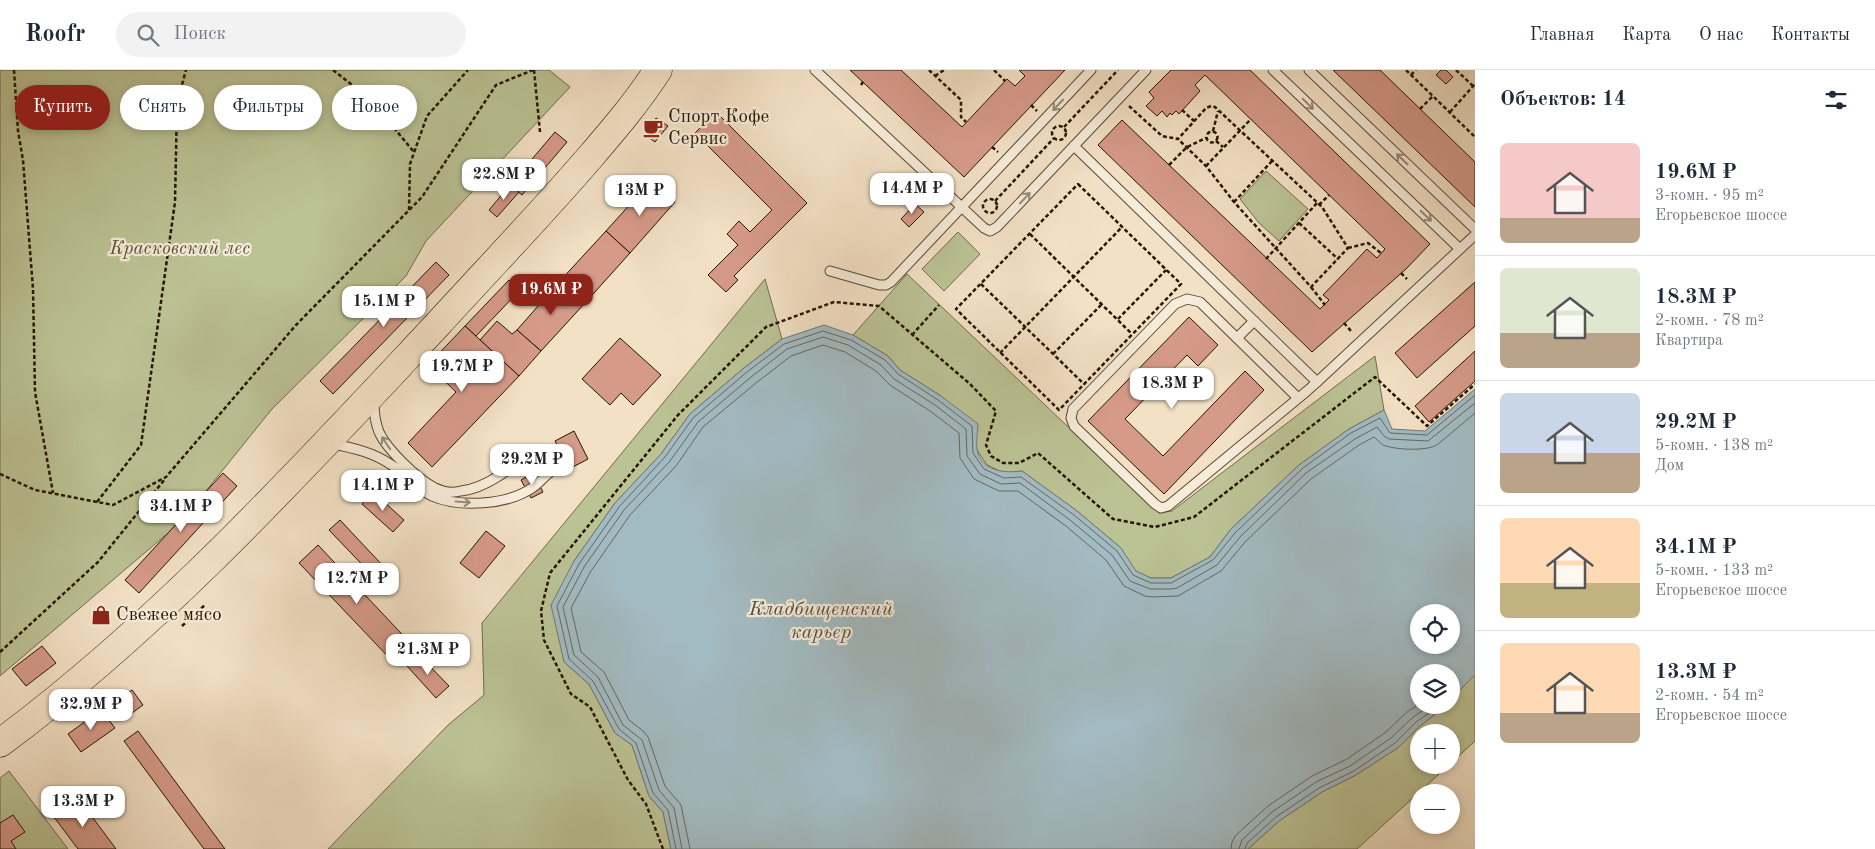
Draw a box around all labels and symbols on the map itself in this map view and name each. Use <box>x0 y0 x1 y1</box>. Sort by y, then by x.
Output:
one-way arrow <box>1302 98 1315 110</box>
one-way arrow <box>1052 99 1064 112</box>
place label: Спорт Кофе Сервис <box>668 108 769 149</box>
cafe icon: Спорт Кофе Сервис <box>642 117 664 139</box>
one-way arrow <box>1396 153 1408 165</box>
pin: 22.8M ₽ <box>458 158 550 201</box>
pin: 14.4M ₽ <box>866 172 958 215</box>
pin: 13M ₽ <box>605 174 675 217</box>
one-way arrow <box>1019 192 1031 204</box>
one-way arrow <box>1419 210 1431 222</box>
park label: Красковский лес <box>109 240 250 259</box>
pin: 19.6M ₽ <box>505 274 597 316</box>
pin: 15.1M ₽ <box>338 286 430 328</box>
pin: 19.7M ₽ <box>416 350 508 393</box>
pin: 18.3M ₽ <box>1126 368 1218 410</box>
one-way arrow <box>381 436 391 450</box>
pin: 29.2M ₽ <box>486 444 578 486</box>
pin: 14.1M ₽ <box>337 470 429 512</box>
pin: 34.1M ₽ <box>135 490 227 533</box>
one-way arrow <box>455 498 471 507</box>
pin: 12.7M ₽ <box>311 562 403 605</box>
water label: Кладбищенский карьер <box>748 600 893 643</box>
shop icon: Свежее мясо <box>90 604 112 626</box>
place label: Свежее мясо <box>116 606 222 625</box>
pin: 21.3M ₽ <box>382 634 474 676</box>
pin: 32.9M ₽ <box>45 688 137 731</box>
pin: 13.3M ₽ <box>37 786 129 828</box>

